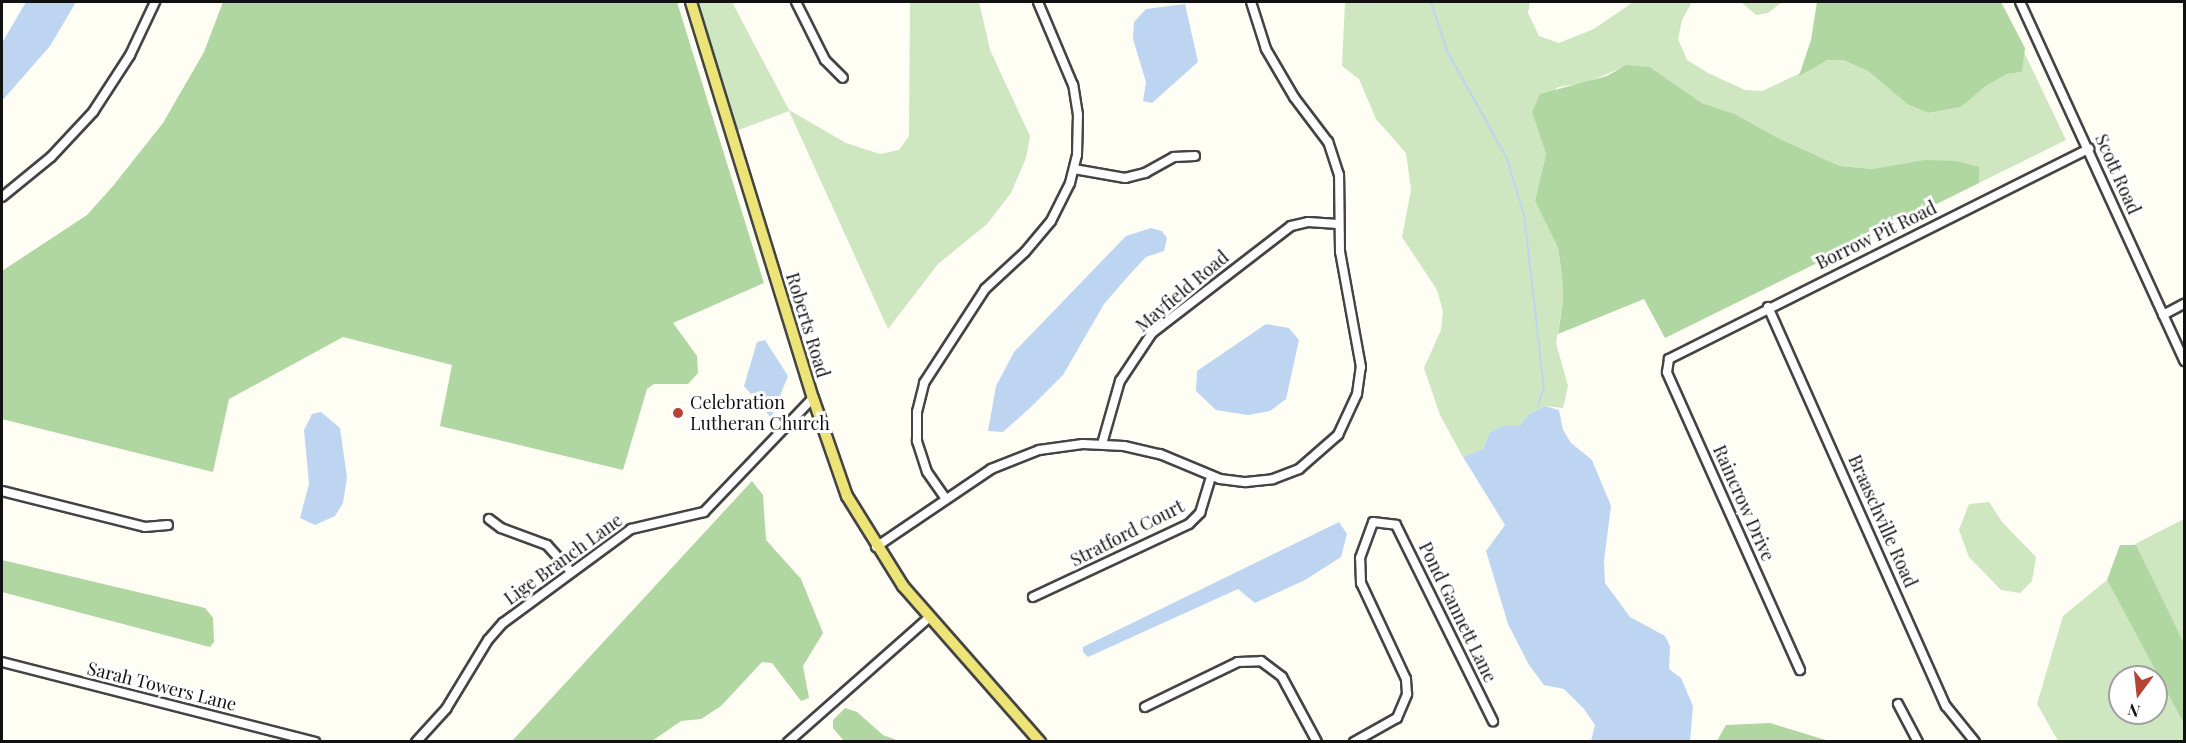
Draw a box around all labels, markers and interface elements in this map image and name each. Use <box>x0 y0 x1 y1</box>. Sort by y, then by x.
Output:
street label: Scott Road <box>2091 130 2145 218</box>
street label: Borrow Pit Road <box>1812 196 1940 274</box>
street label: Mayfield Road <box>1131 246 1233 336</box>
street label: Roberts Road <box>782 270 834 380</box>
place label: Celebration Lutheran Church <box>690 392 830 434</box>
marker: Celebration Lutheran Church <box>671 406 685 420</box>
street label: Raincrow Drive <box>1709 441 1779 565</box>
street label: Braaschville Road <box>1844 451 1922 591</box>
street label: Stratford Court <box>1067 495 1187 571</box>
street label: Lige Branch Lane <box>500 509 626 609</box>
street label: Pond Gannett Lane <box>1415 538 1501 686</box>
street label: Sarah Towers Lane <box>85 657 239 715</box>
north arrow <box>2108 665 2168 725</box>
text: N <box>2125 699 2142 723</box>

